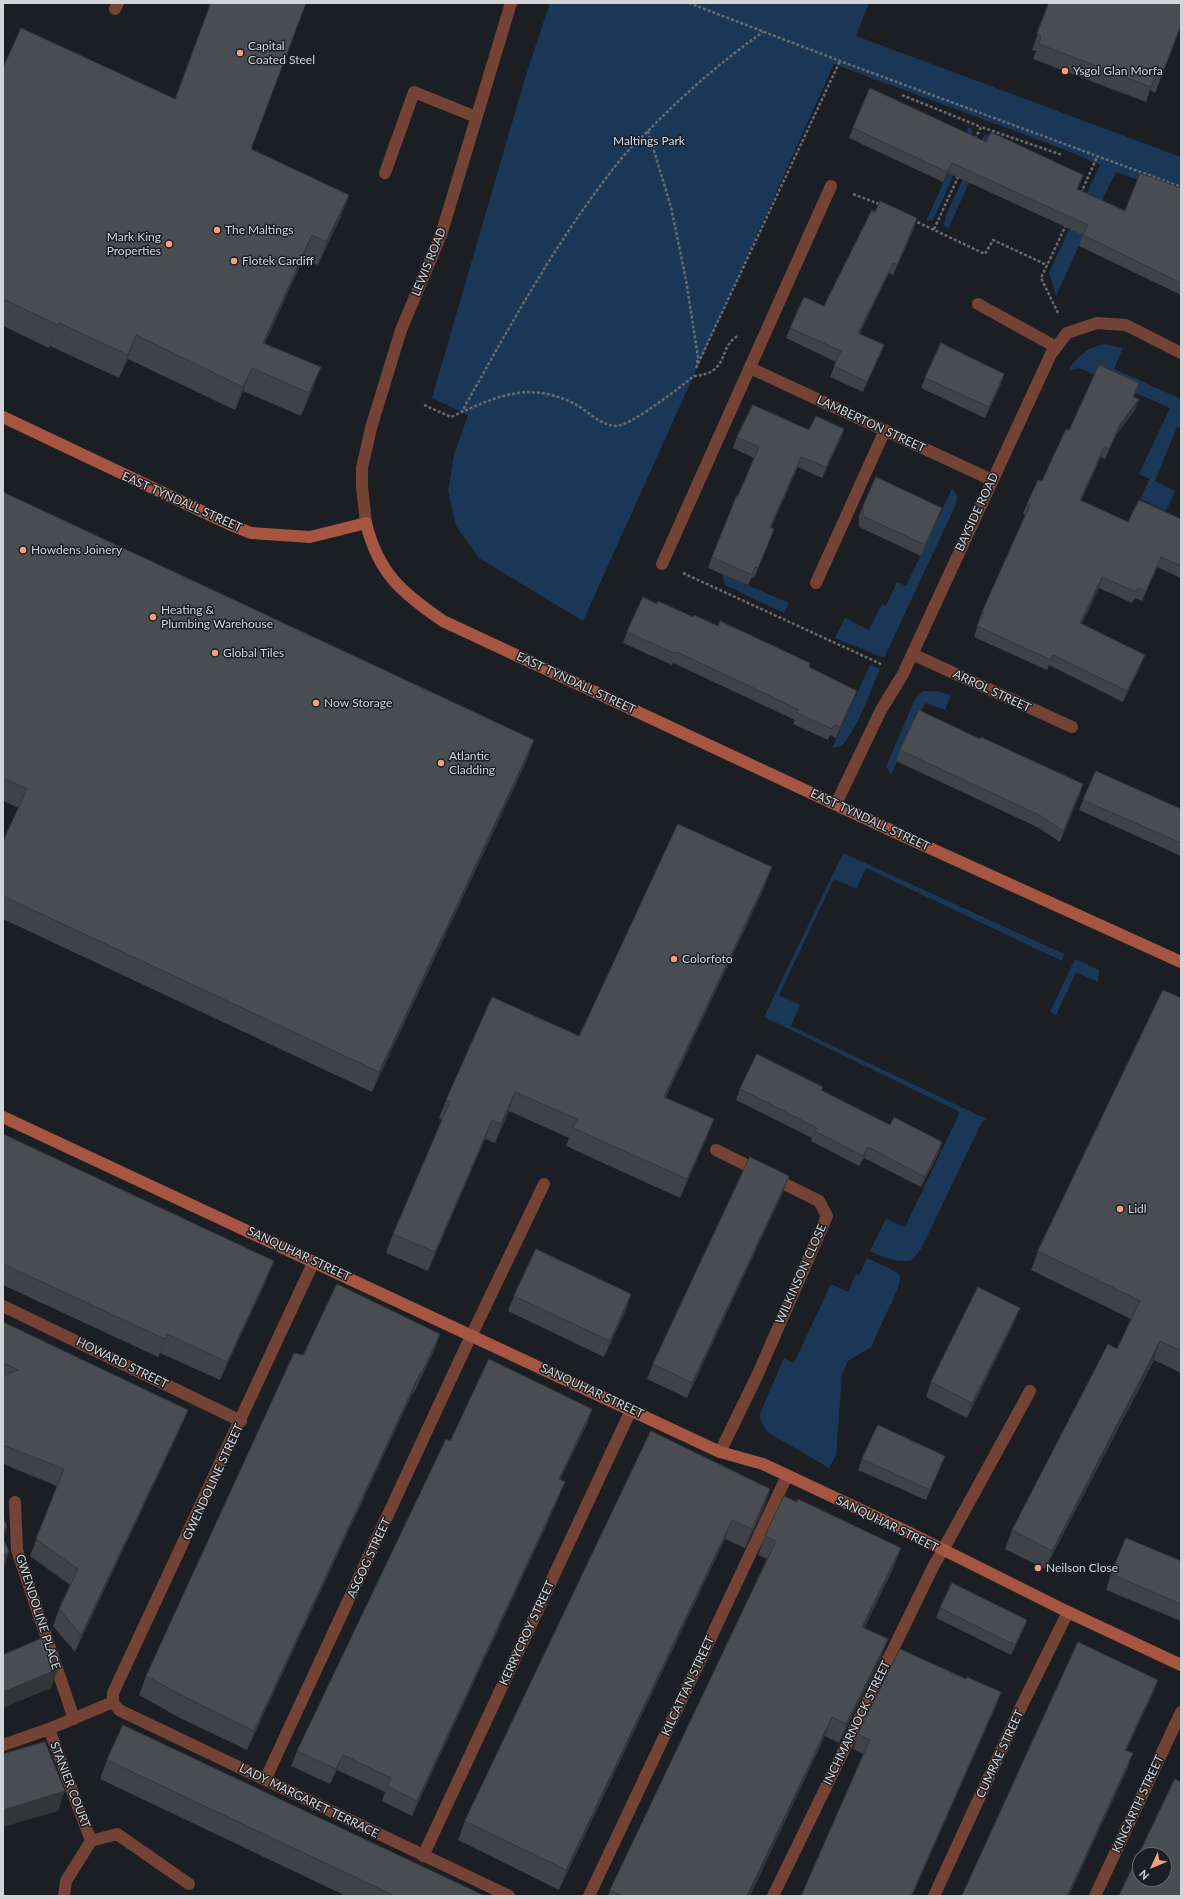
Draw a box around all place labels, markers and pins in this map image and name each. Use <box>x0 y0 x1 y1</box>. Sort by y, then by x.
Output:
place label: Capital Coated Steel <box>248 39 315 67</box>
marker: Capital Coated Steel <box>235 48 245 58</box>
place label: Ysgol Glan Morfa <box>1073 64 1163 78</box>
marker: Ysgol Glan Morfa <box>1060 66 1070 76</box>
place label: The Maltings <box>225 223 293 237</box>
marker: The Maltings <box>212 225 222 235</box>
place label: Mark King Properties <box>107 230 161 258</box>
marker: Mark King Properties <box>164 239 174 249</box>
place label: Flotek Cardiff <box>242 254 314 268</box>
marker: Flotek Cardiff <box>229 256 239 266</box>
place label: Howdens Joinery <box>31 543 122 557</box>
marker: Howdens Joinery <box>18 545 28 555</box>
place label: Heating & Plumbing Warehouse <box>161 603 273 631</box>
marker: Heating & Plumbing Warehouse <box>148 612 158 622</box>
place label: Global Tiles <box>223 646 284 660</box>
marker: Global Tiles <box>210 648 220 658</box>
place label: Now Storage <box>324 696 392 710</box>
marker: Now Storage <box>311 698 321 708</box>
place label: Atlantic Cladding <box>449 749 495 777</box>
marker: Atlantic Cladding <box>436 758 446 768</box>
place label: Colorfoto <box>682 952 732 966</box>
marker: Colorfoto <box>669 954 679 964</box>
place label: Lidl <box>1128 1202 1147 1216</box>
marker: Lidl <box>1115 1204 1125 1214</box>
place label: Neilson Close <box>1046 1561 1118 1575</box>
marker: Neilson Close <box>1033 1563 1043 1573</box>

